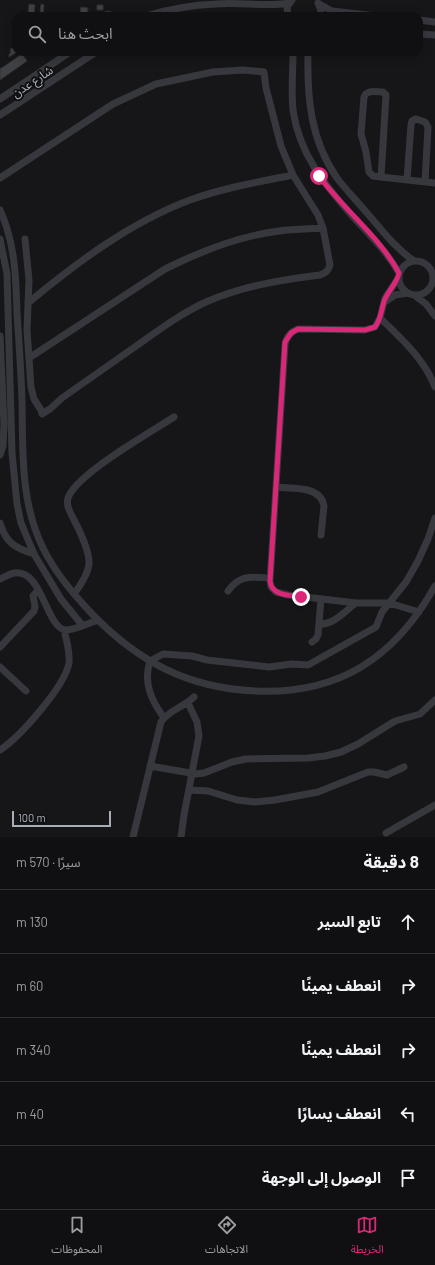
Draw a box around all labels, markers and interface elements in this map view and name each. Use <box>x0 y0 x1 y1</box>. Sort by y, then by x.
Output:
search box <box>12 12 423 56</box>
icon: search <box>26 23 48 45</box>
text: ابحث هنا <box>58 24 113 42</box>
street label: شارع عدن <box>9 62 57 102</box>
route start <box>310 167 328 185</box>
route end <box>292 588 310 606</box>
scale bar <box>12 809 111 828</box>
text: 100 m <box>18 811 46 824</box>
text: 8 دقيقة <box>364 851 419 871</box>
text: سيرًا · 570 m <box>16 854 80 870</box>
icon: ahead <box>397 911 419 933</box>
text: تابع السير <box>318 912 381 930</box>
text: 130 m <box>16 914 48 930</box>
icon: right <box>397 975 419 997</box>
text: انعطف يمينًا <box>301 976 381 994</box>
text: 60 m <box>16 978 43 994</box>
icon: right <box>397 1039 419 1061</box>
text: انعطف يمينًا <box>301 1040 381 1058</box>
text: 340 m <box>16 1042 51 1058</box>
icon: left <box>397 1103 419 1125</box>
text: انعطف يسارًا <box>297 1104 381 1122</box>
text: 40 m <box>16 1106 44 1122</box>
icon: arrive <box>397 1167 419 1189</box>
text: الوصول إلى الوجهة <box>262 1168 381 1186</box>
tab: المحفوظات <box>51 1214 102 1261</box>
tab: الاتجاهات <box>205 1214 248 1261</box>
tab: الخريطة <box>351 1214 384 1261</box>

